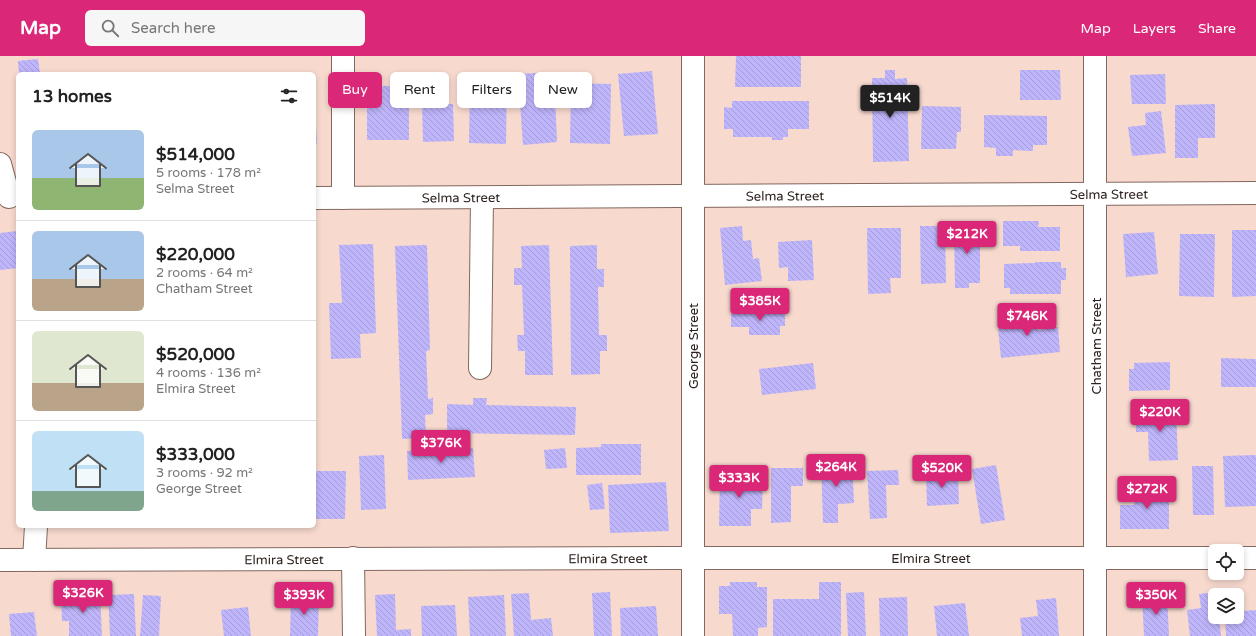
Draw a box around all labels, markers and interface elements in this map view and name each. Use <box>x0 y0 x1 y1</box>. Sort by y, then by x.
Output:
search box <box>85 10 365 46</box>
text: Map <box>20 17 61 39</box>
icon: search <box>99 17 121 39</box>
text: Search here <box>131 19 215 37</box>
text: Map <box>1081 20 1111 37</box>
text: Layers <box>1133 20 1176 37</box>
text: Share <box>1198 20 1236 37</box>
chip: Buy <box>328 72 382 108</box>
chip: Rent <box>390 72 449 108</box>
chip: Filters <box>457 72 526 108</box>
chip: New <box>534 72 592 108</box>
icon: filters <box>278 85 300 107</box>
pin: $514K <box>862 85 918 119</box>
text: 13 homes <box>32 86 112 107</box>
text: $514K <box>869 90 911 106</box>
text: $514,000 <box>156 144 235 165</box>
icon: home <box>64 146 112 194</box>
text: 5 rooms · 178 m² <box>156 165 261 181</box>
text: Selma Street <box>156 181 234 197</box>
street label: Selma Street <box>1070 187 1148 203</box>
street label: Selma Street <box>746 188 824 205</box>
street label: Selma Street <box>422 190 500 206</box>
pin: $212K <box>939 221 995 255</box>
text: $212K <box>946 226 988 242</box>
text: $220,000 <box>156 244 235 265</box>
icon: home <box>64 247 112 295</box>
text: 2 rooms · 64 m² <box>156 265 253 281</box>
text: Chatham Street <box>156 281 253 297</box>
pin: $385K <box>732 288 788 322</box>
text: $385K <box>739 293 781 309</box>
street label: Chatham Street <box>1089 298 1105 394</box>
street label: George Street <box>686 303 702 389</box>
pin: $746K <box>999 303 1055 337</box>
text: $746K <box>1006 308 1048 324</box>
text: $520,000 <box>156 344 235 365</box>
icon: home <box>64 347 112 395</box>
text: 4 rooms · 136 m² <box>156 365 261 381</box>
text: Elmira Street <box>156 381 236 397</box>
pin: $220K <box>1132 399 1188 433</box>
text: $220K <box>1139 404 1181 420</box>
pin: $376K <box>413 430 469 464</box>
text: $376K <box>420 435 462 451</box>
text: $333,000 <box>156 444 235 465</box>
icon: home <box>64 447 112 495</box>
pin: $264K <box>808 454 864 488</box>
pin: $520K <box>914 455 970 489</box>
text: $264K <box>815 459 857 475</box>
text: $520K <box>921 460 963 476</box>
text: 3 rooms · 92 m² <box>156 465 253 481</box>
pin: $333K <box>711 465 767 499</box>
text: $333K <box>718 470 760 486</box>
pin: $272K <box>1119 476 1175 510</box>
text: George Street <box>156 481 242 497</box>
text: $272K <box>1126 481 1168 497</box>
map controls <box>1208 544 1244 624</box>
button: locate <box>1208 544 1244 580</box>
street label: Elmira Street <box>568 551 648 567</box>
street label: Elmira Street <box>891 551 971 567</box>
street label: Elmira Street <box>244 552 324 568</box>
pin: $326K <box>55 580 111 614</box>
pin: $393K <box>276 582 332 616</box>
pin: $350K <box>1128 582 1184 616</box>
text: $326K <box>62 585 104 601</box>
text: $393K <box>283 587 325 603</box>
text: $350K <box>1135 587 1177 603</box>
button: layers <box>1208 588 1244 624</box>

